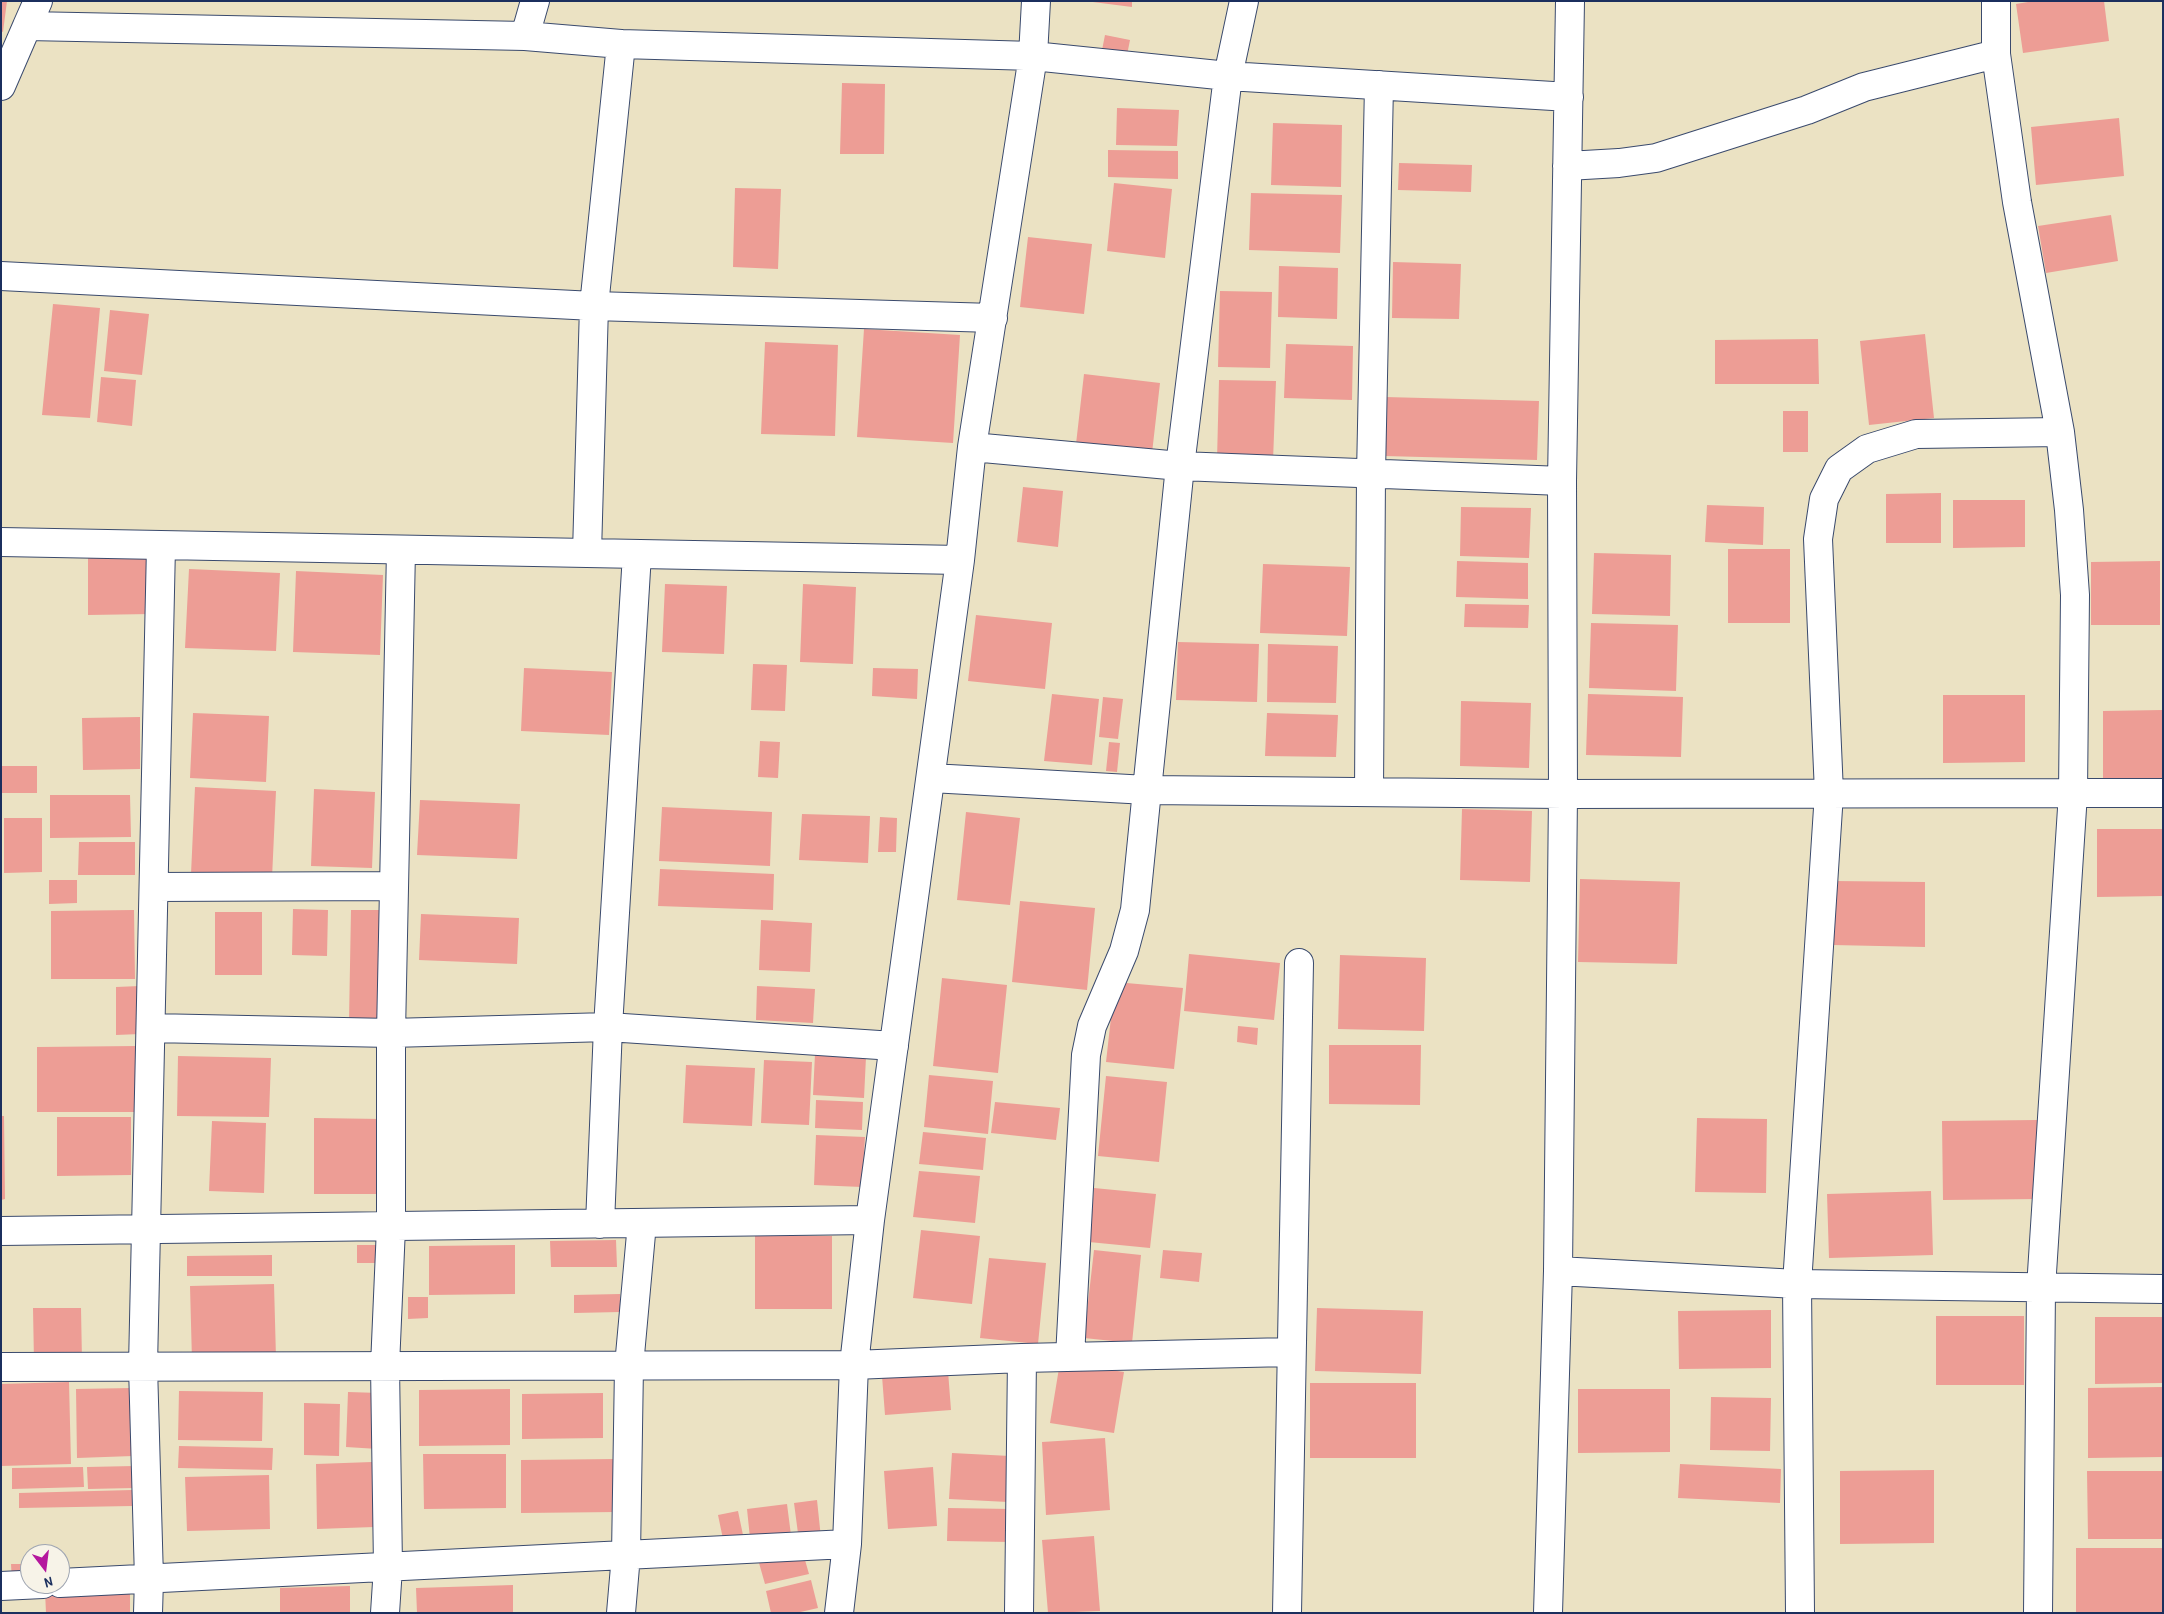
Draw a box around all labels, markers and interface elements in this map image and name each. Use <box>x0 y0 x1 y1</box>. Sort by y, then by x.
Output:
north arrow <box>20 1544 70 1594</box>
text: N <box>43 1573 55 1593</box>

